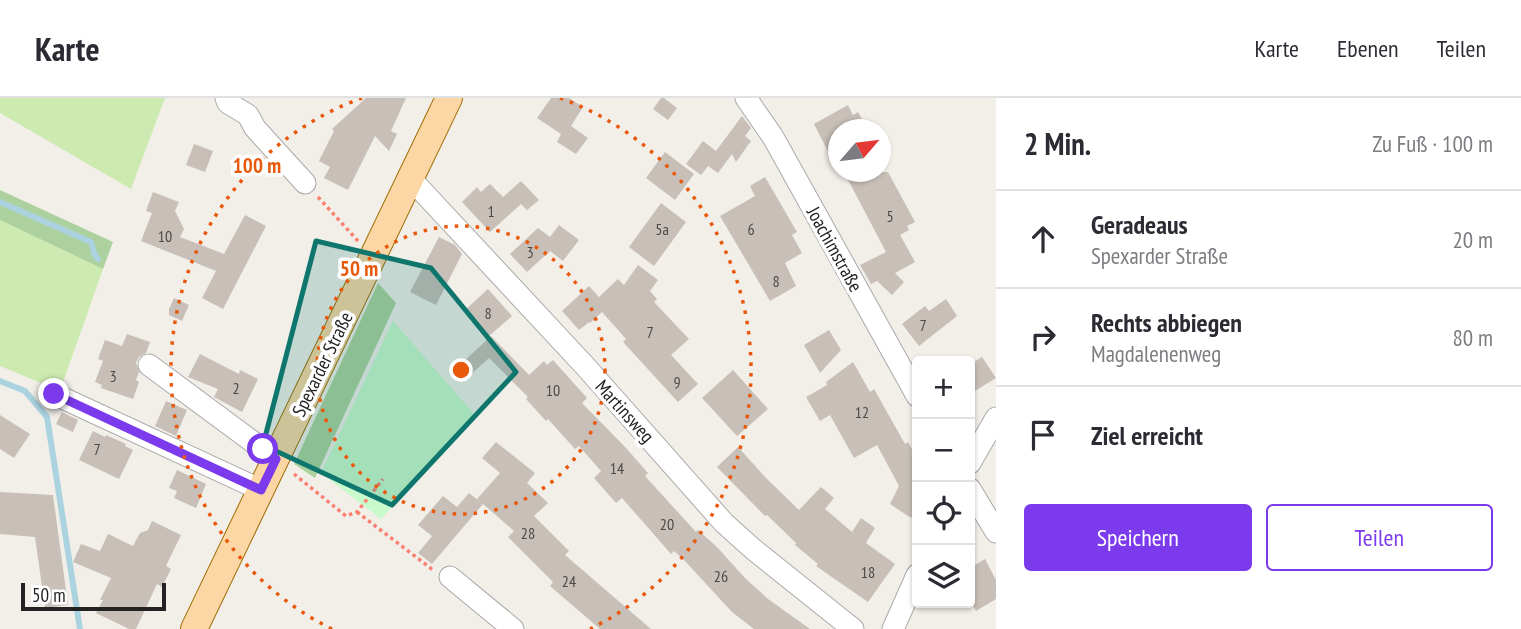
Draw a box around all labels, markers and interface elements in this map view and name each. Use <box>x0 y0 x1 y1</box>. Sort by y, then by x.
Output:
text: Karte <box>35 27 100 70</box>
text: Karte <box>1255 33 1299 64</box>
text: Ebenen <box>1337 33 1399 64</box>
text: Teilen <box>1437 33 1486 64</box>
north arrow <box>828 119 891 182</box>
text: 2 Min. <box>1024 124 1091 163</box>
text: Zu Fuß · 100 m <box>1372 129 1493 158</box>
text: 100 m <box>233 152 281 179</box>
house number: 1 <box>487 201 495 221</box>
street label: Joachimstraße <box>801 201 868 296</box>
house number: 5 <box>886 206 894 226</box>
text: Geradeaus <box>1091 208 1188 241</box>
house number: 5a <box>655 219 669 239</box>
house number: 6 <box>747 219 755 239</box>
icon: ahead <box>1024 220 1062 258</box>
text: 20 m <box>1452 225 1493 254</box>
house number: 10 <box>158 226 172 246</box>
text: Spexarder Straße <box>1091 241 1228 270</box>
house number: 3 <box>526 242 534 262</box>
text: 50 m <box>340 255 378 282</box>
house number: 8 <box>772 271 780 291</box>
house number: 8 <box>484 303 492 323</box>
text: Rechts abbiegen <box>1091 306 1242 339</box>
street label: Spexarder Straße <box>286 308 358 420</box>
house number: 7 <box>919 315 927 335</box>
icon: right <box>1024 318 1062 356</box>
house number: 7 <box>646 322 654 342</box>
text: 80 m <box>1452 323 1493 352</box>
text: Magdalenenweg <box>1091 339 1221 368</box>
map controls <box>912 356 975 608</box>
button: + <box>912 356 975 419</box>
centre of rings <box>449 358 473 382</box>
house number: 3 <box>109 366 117 386</box>
house number: 9 <box>673 372 681 392</box>
street label: Martinsweg <box>591 375 659 447</box>
route end <box>38 378 69 409</box>
house number: 2 <box>232 378 240 398</box>
house number: 10 <box>546 380 560 400</box>
house number: 12 <box>855 402 869 422</box>
icon: arrive <box>1024 416 1062 454</box>
button: − <box>912 419 975 482</box>
text: Ziel erreicht <box>1091 419 1203 452</box>
route start <box>247 433 278 464</box>
house number: 7 <box>93 439 101 459</box>
house number: 14 <box>610 458 624 478</box>
button: locate <box>912 482 975 545</box>
button: Speichern <box>1024 504 1252 571</box>
button: Teilen <box>1266 504 1493 571</box>
house number: 20 <box>660 514 674 534</box>
house number: 28 <box>521 523 535 543</box>
button: layers <box>912 545 975 608</box>
house number: 18 <box>861 562 875 582</box>
house number: 26 <box>714 566 728 586</box>
house number: 24 <box>562 571 576 591</box>
scale bar <box>21 580 166 612</box>
text: 50 m <box>32 583 66 607</box>

